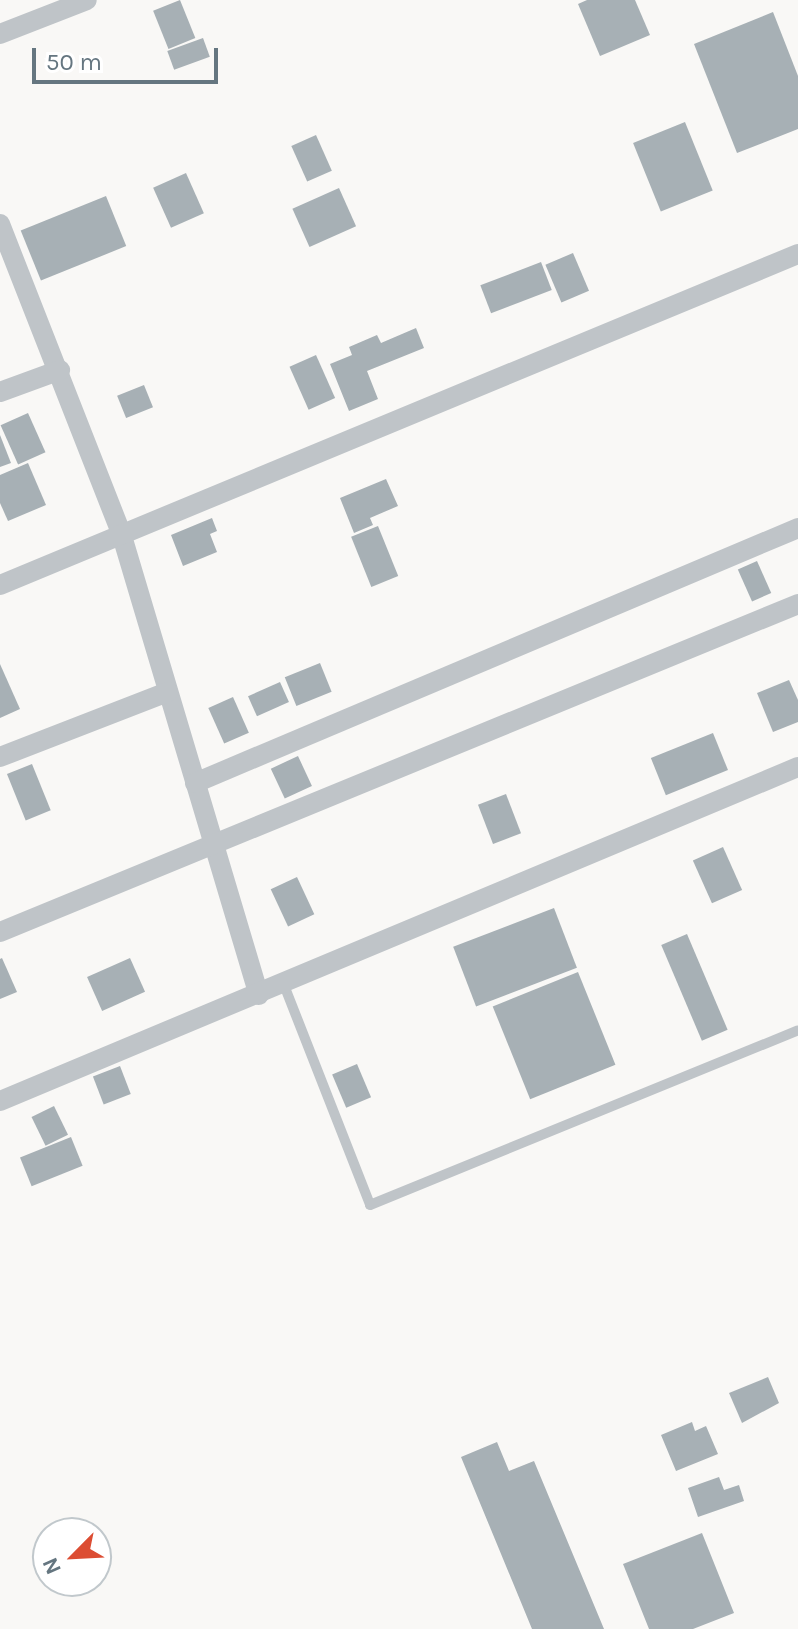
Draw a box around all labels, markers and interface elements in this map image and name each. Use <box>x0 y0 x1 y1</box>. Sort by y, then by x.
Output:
scale bar <box>36 32 222 82</box>
text: 50 m <box>46 48 102 76</box>
north arrow <box>32 1517 112 1597</box>
text: N <box>37 1553 67 1578</box>

